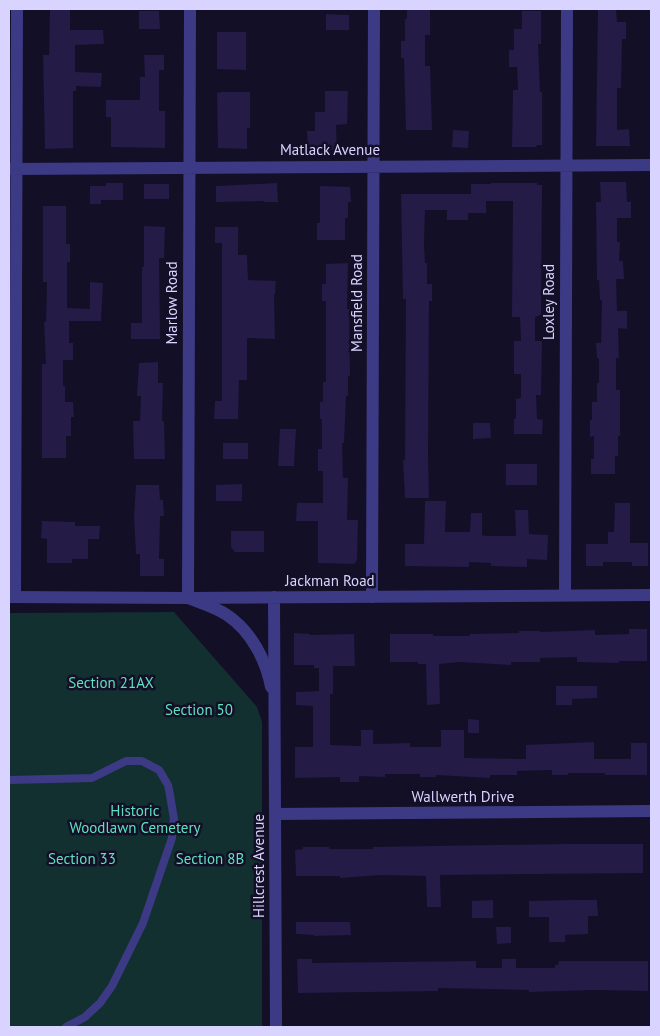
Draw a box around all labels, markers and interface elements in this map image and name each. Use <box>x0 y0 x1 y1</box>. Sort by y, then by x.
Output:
street label: Matlack Avenue <box>280 140 380 159</box>
street label: Mansfield Road <box>347 254 366 352</box>
street label: Marlow Road <box>162 261 181 345</box>
street label: Loxley Road <box>539 264 558 340</box>
street label: Jackman Road <box>284 571 375 590</box>
park label: Section 21AX <box>68 673 154 692</box>
park label: Section 50 <box>165 700 233 719</box>
street label: Wallwerth Drive <box>412 787 514 806</box>
park label: Historic Woodlawn Cemetery <box>69 801 201 837</box>
street label: Hillcrest Avenue <box>249 814 268 918</box>
park label: Section 33 <box>48 849 116 868</box>
park label: Section 8B <box>176 849 244 868</box>

